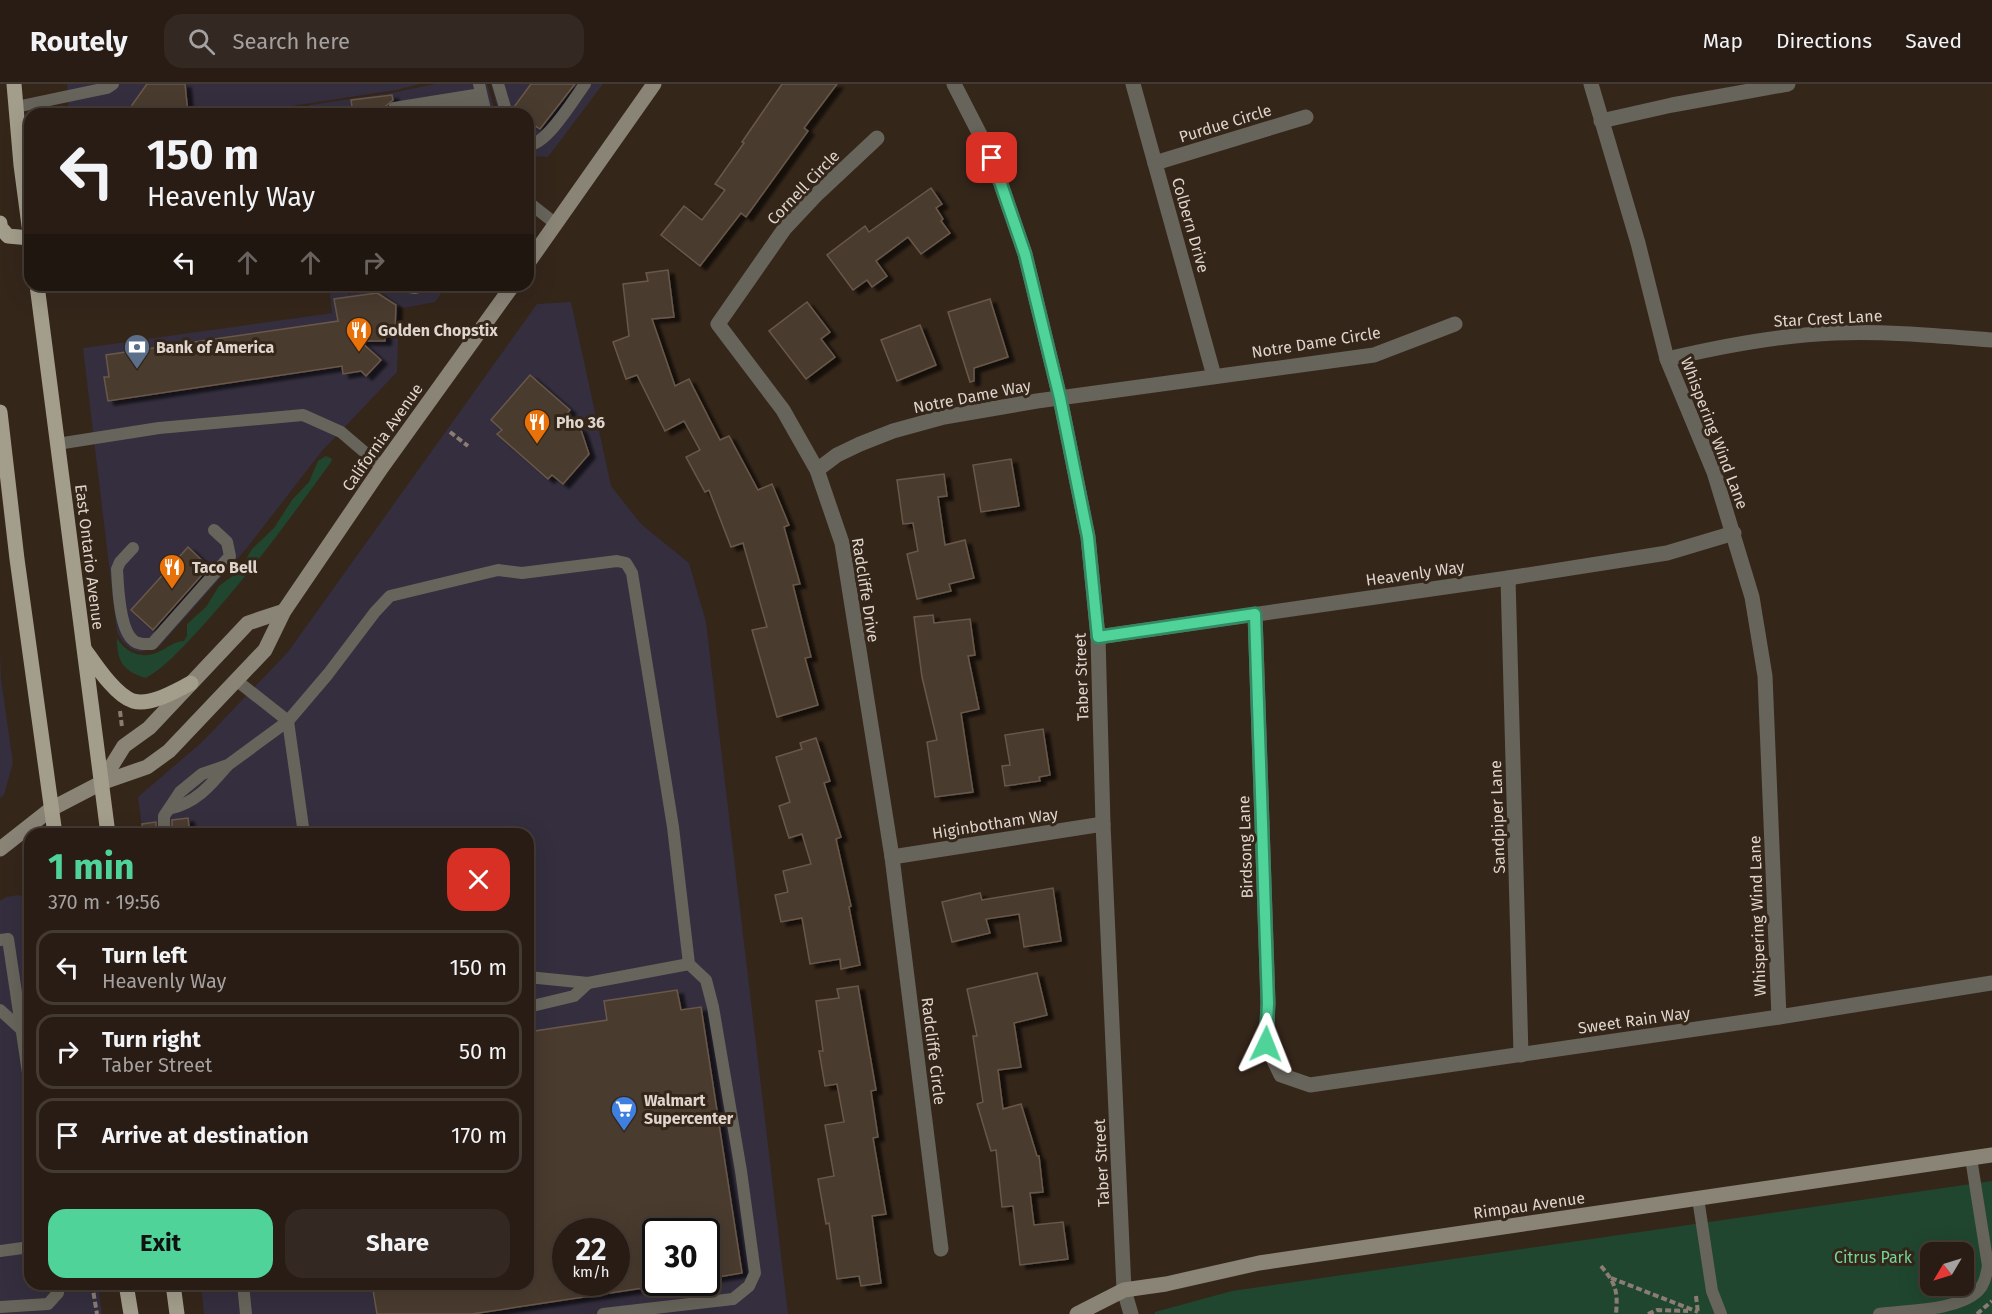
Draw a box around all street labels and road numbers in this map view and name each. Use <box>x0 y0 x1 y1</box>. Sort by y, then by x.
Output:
street label: Purdue Circle <box>1177 100 1274 147</box>
street label: Cornell Circle <box>763 146 844 228</box>
street label: Colbern Drive <box>1168 175 1213 275</box>
street label: Star Crest Lane <box>1773 306 1883 331</box>
street label: Notre Dame Circle <box>1250 323 1382 362</box>
street label: Whispering Wind Lane <box>1677 355 1752 512</box>
street label: Notre Dame Way <box>912 376 1033 417</box>
street label: California Avenue <box>338 380 427 495</box>
street label: East Ontario Avenue <box>71 483 108 631</box>
street label: Radcliffe Drive <box>848 536 883 644</box>
street label: Heavenly Way <box>1364 557 1466 590</box>
street label: Taber Street <box>1070 632 1093 721</box>
street label: Sandpiper Lane <box>1486 760 1509 874</box>
street label: Birdsong Lane <box>1234 795 1257 899</box>
street label: Higinbotham Way <box>931 804 1060 843</box>
street label: Whispering Wind Lane <box>1745 835 1770 997</box>
street label: Radcliffe Circle <box>917 996 950 1106</box>
street label: Sweet Rain Way <box>1577 1003 1692 1038</box>
street label: Taber Street <box>1090 1118 1113 1208</box>
street label: Rimpau Avenue <box>1472 1188 1586 1223</box>

